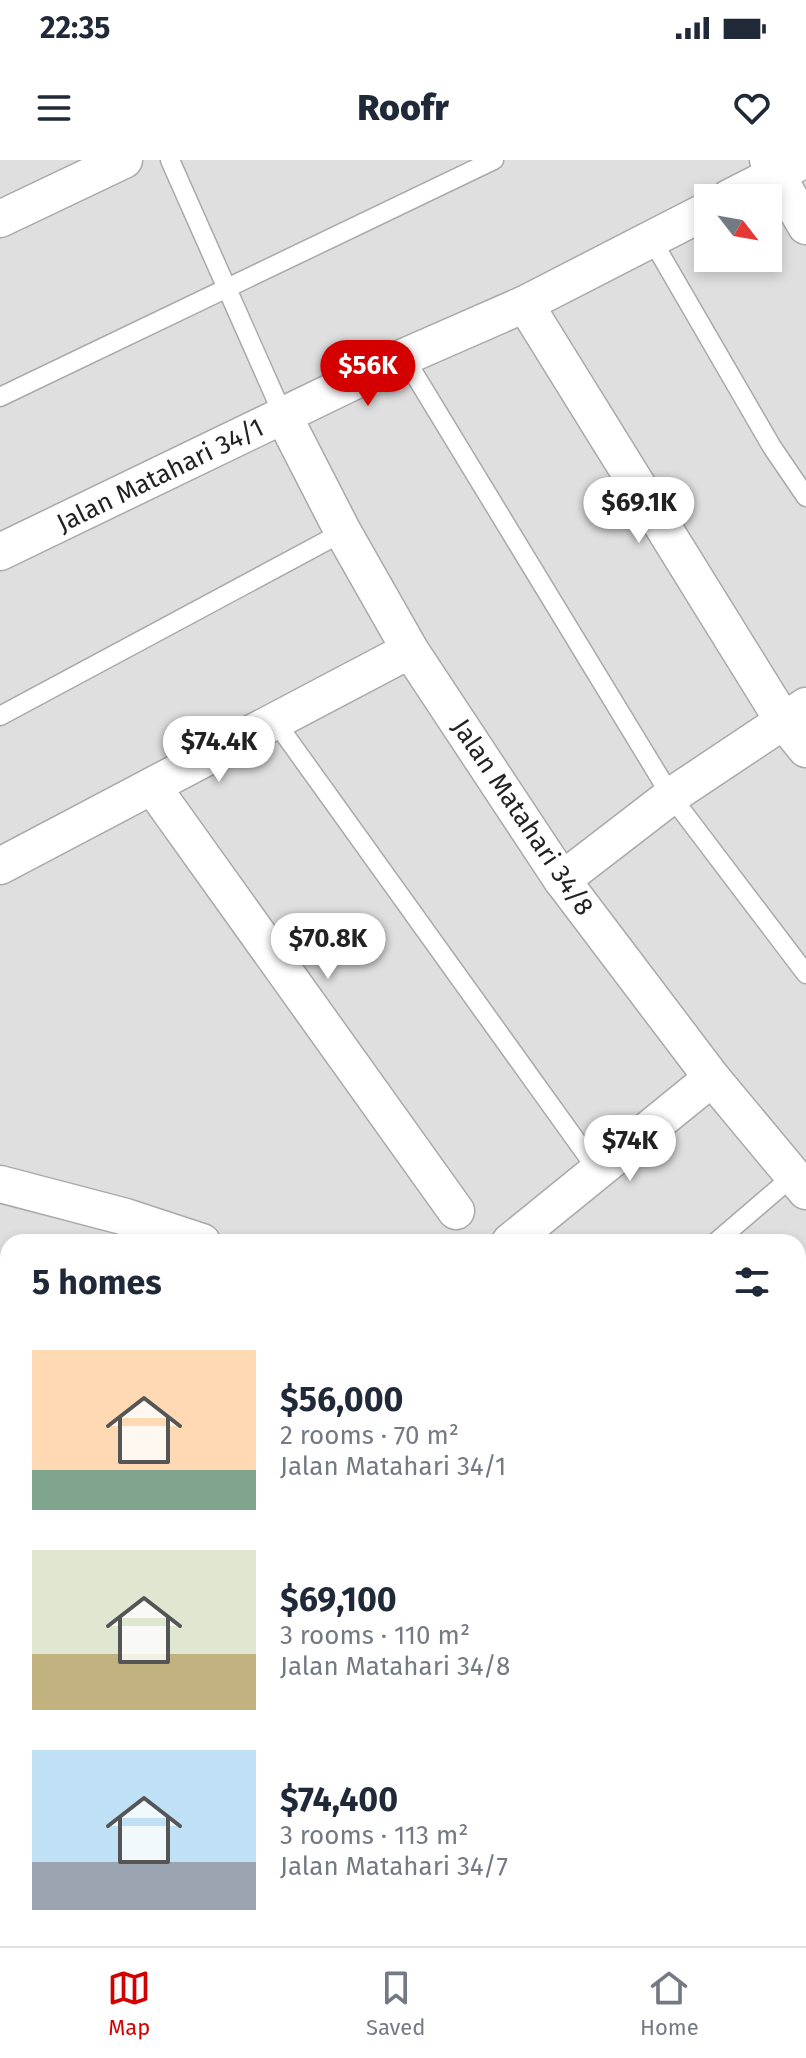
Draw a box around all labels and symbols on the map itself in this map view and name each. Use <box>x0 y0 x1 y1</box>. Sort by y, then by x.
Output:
north arrow <box>694 184 782 272</box>
pin: $56K <box>321 340 415 408</box>
street label: Jalan Matahari 34/1 <box>52 412 269 539</box>
pin: $69.1K <box>574 477 704 545</box>
street label: Jalan Matahari 34/8 <box>445 713 600 921</box>
pin: $74.4K <box>154 716 284 784</box>
pin: $70.8K <box>263 913 393 981</box>
pin: $74K <box>583 1115 677 1183</box>

